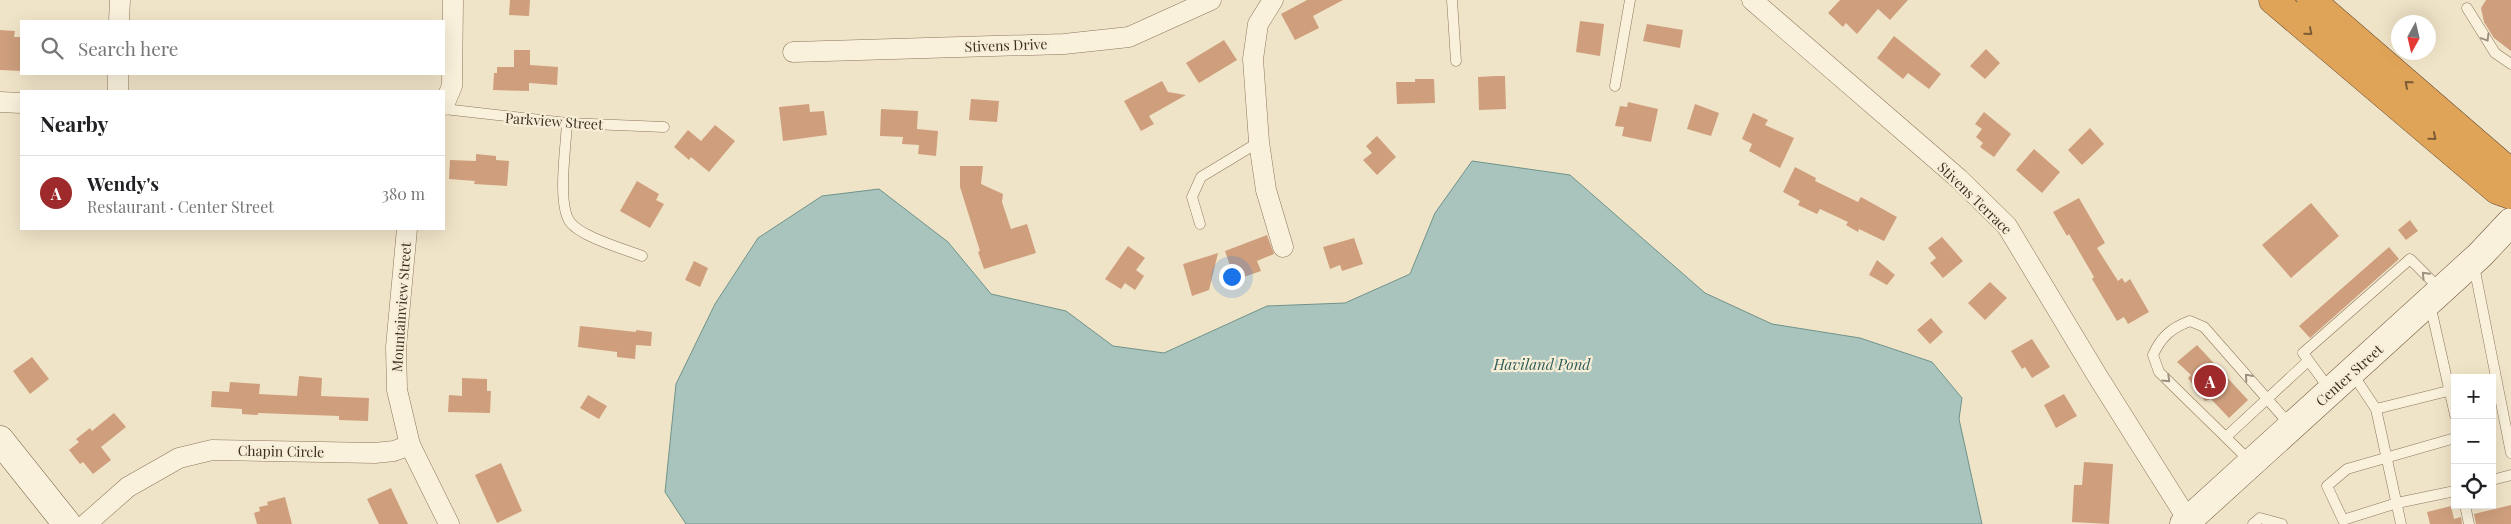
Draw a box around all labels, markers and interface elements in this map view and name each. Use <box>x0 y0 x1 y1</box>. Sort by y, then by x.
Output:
north arrow <box>2391 15 2436 60</box>
search box <box>20 20 445 75</box>
one-way arrow <box>2304 26 2313 35</box>
one-way arrow <box>2480 33 2490 42</box>
icon: search <box>38 34 66 62</box>
street label: Stivens Drive <box>964 34 1048 56</box>
text: Search here <box>78 35 178 61</box>
one-way arrow <box>2405 81 2414 90</box>
street label: Parkview Street <box>504 108 605 134</box>
text: Nearby <box>40 109 109 137</box>
one-way arrow <box>2428 131 2437 140</box>
street label: Stivens Terrace <box>1934 158 2016 238</box>
text: Wendy's <box>87 170 159 196</box>
text: A <box>51 183 61 204</box>
text: 380 m <box>382 183 425 204</box>
text: Restaurant · Center Street <box>87 196 274 217</box>
street label: Mountainview Street <box>387 241 415 372</box>
your location <box>1219 264 1245 290</box>
one-way arrow <box>2422 272 2431 281</box>
street label: Center Street <box>2311 339 2387 410</box>
water label: Haviland Pond <box>1492 354 1591 374</box>
pin: A <box>2194 362 2226 400</box>
one-way arrow <box>2161 373 2170 382</box>
one-way arrow <box>2245 373 2254 382</box>
map controls <box>2451 374 2496 509</box>
button: + <box>2451 374 2496 419</box>
button: − <box>2451 419 2496 464</box>
street label: Chapin Circle <box>238 441 324 461</box>
button: locate <box>2451 464 2496 509</box>

